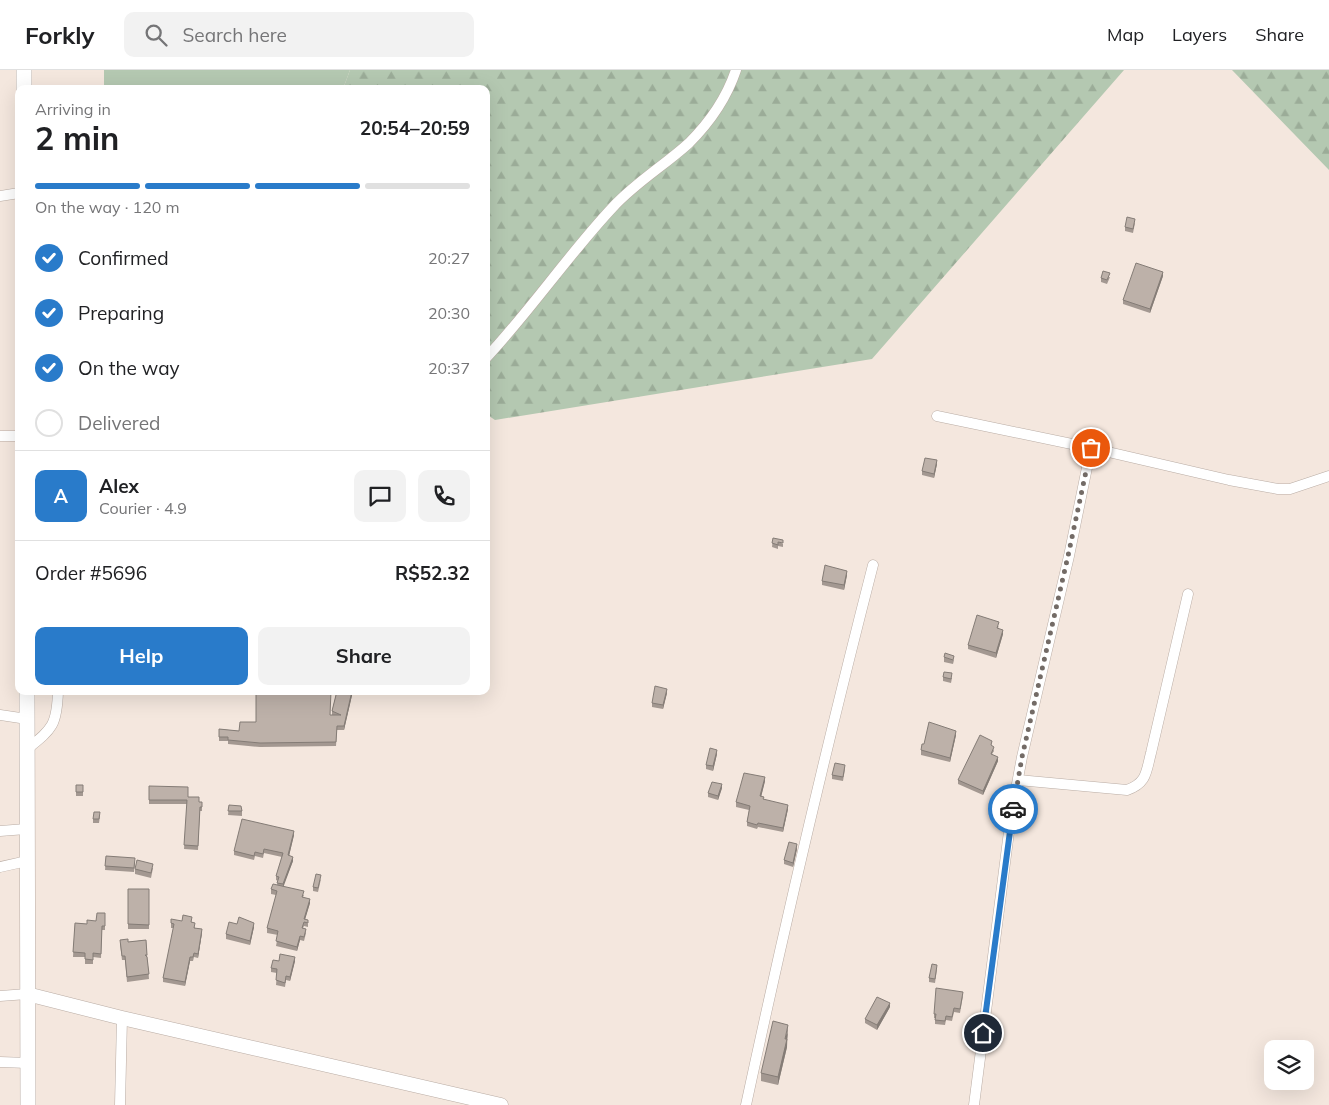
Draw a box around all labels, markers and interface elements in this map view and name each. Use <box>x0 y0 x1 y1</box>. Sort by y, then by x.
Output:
search box <box>124 12 474 57</box>
text: Forkly <box>25 20 94 50</box>
icon: search <box>142 21 170 49</box>
text: Search here <box>182 23 287 47</box>
text: Map <box>1107 23 1144 46</box>
text: Layers <box>1172 23 1227 46</box>
text: Share <box>1255 23 1304 46</box>
text: Arriving in <box>35 99 111 119</box>
text: 20:54–20:59 <box>360 116 470 140</box>
text: 2 min <box>35 118 119 158</box>
text: On the way · 120 m <box>35 197 180 217</box>
icon: check <box>35 244 63 272</box>
text: Confirmed <box>78 246 169 270</box>
text: 20:27 <box>428 248 470 268</box>
icon: check <box>35 299 63 327</box>
text: Preparing <box>78 301 164 325</box>
text: 20:30 <box>428 303 470 323</box>
icon: check <box>35 354 63 382</box>
text: On the way <box>78 356 180 380</box>
text: 20:37 <box>428 358 470 378</box>
text: Delivered <box>78 411 160 435</box>
pin <box>1070 427 1112 469</box>
icon: bag <box>1077 434 1105 462</box>
button: chat <box>354 470 406 522</box>
button: phone <box>418 470 470 522</box>
text: Alex <box>99 474 139 498</box>
text: A <box>54 484 68 508</box>
text: Courier · 4.9 <box>99 498 187 518</box>
text: Order #5696 <box>35 561 147 585</box>
text: R$52.32 <box>395 561 470 585</box>
button: Help <box>35 627 248 685</box>
button: Share <box>258 627 470 685</box>
courier <box>988 784 1038 834</box>
icon: car <box>999 795 1027 823</box>
pin <box>962 1012 1004 1054</box>
icon: home <box>969 1019 997 1047</box>
map controls <box>1264 1040 1314 1090</box>
button: layers <box>1264 1040 1314 1090</box>

